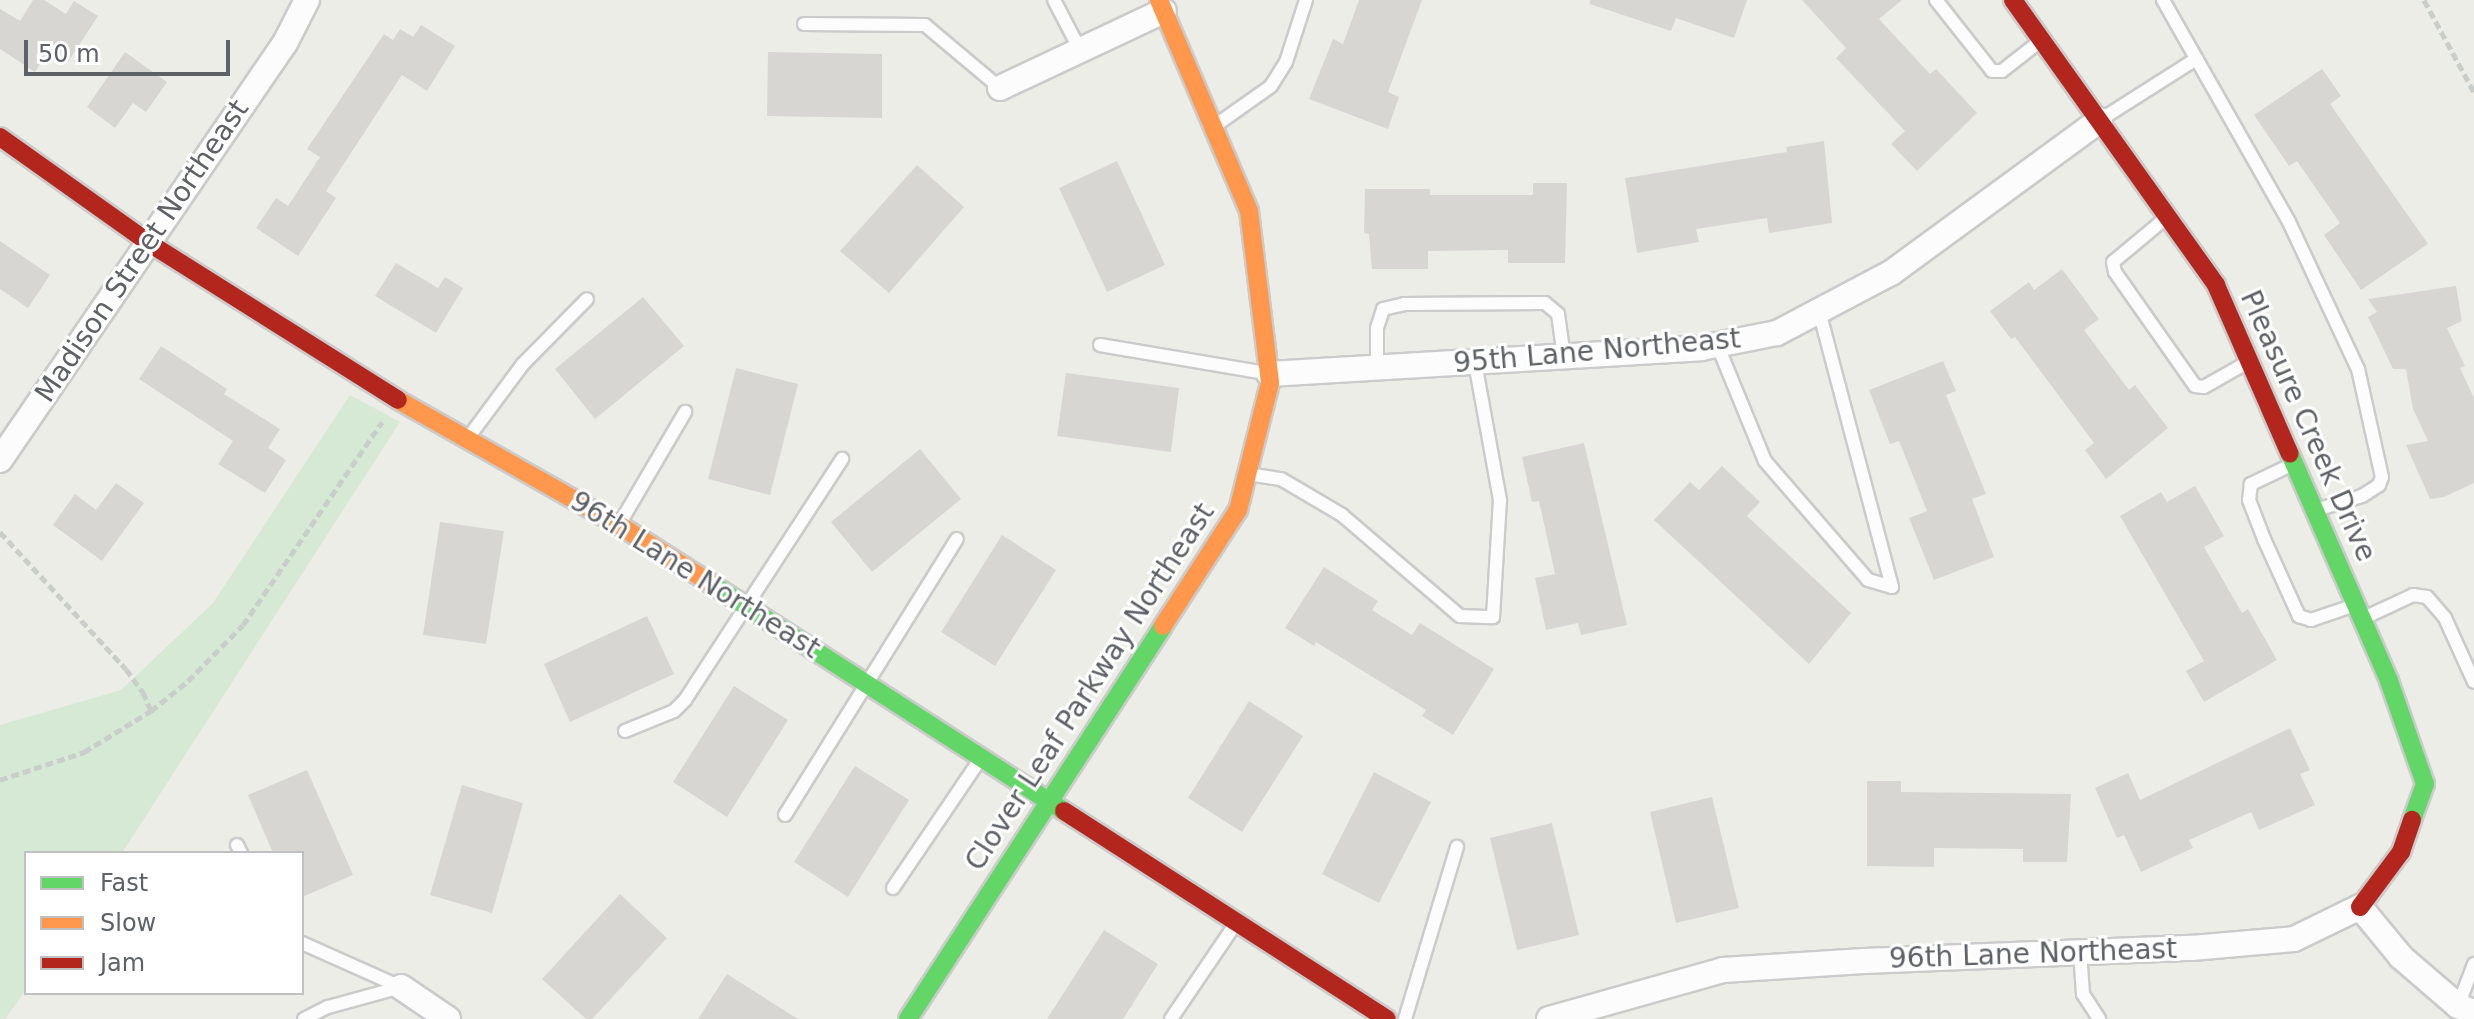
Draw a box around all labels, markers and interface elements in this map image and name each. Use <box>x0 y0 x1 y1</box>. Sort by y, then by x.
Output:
scale bar <box>28 24 234 74</box>
text: 50 m <box>38 40 100 68</box>
street label: Madison Street Northeast <box>28 93 256 409</box>
street label: Pleasure Creek Drive <box>2233 285 2383 567</box>
street label: 95th Lane Northeast <box>1452 322 1742 380</box>
street label: 96th Lane Northeast <box>564 484 826 666</box>
street label: Clover Leaf Parkway Northeast <box>958 497 1222 877</box>
legend <box>24 851 304 995</box>
text: Fast <box>100 869 148 897</box>
text: Slow <box>100 909 156 937</box>
street label: 96th Lane Northeast <box>1888 932 2178 976</box>
text: Jam <box>100 949 145 977</box>

